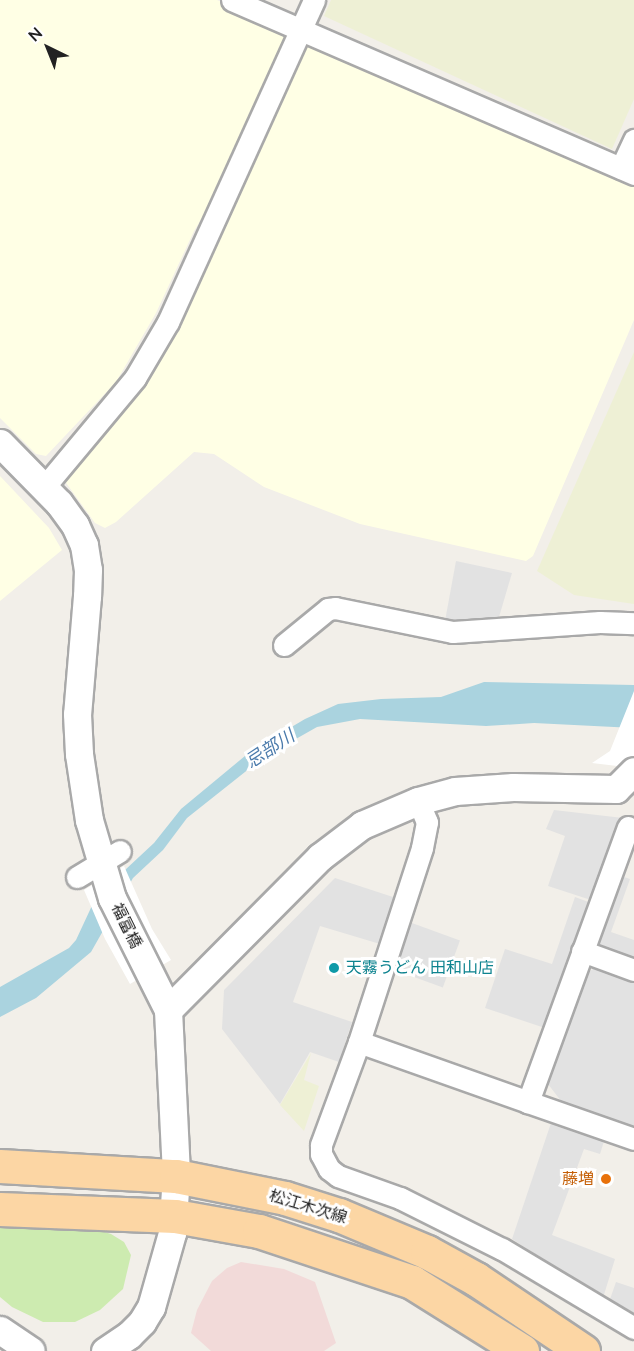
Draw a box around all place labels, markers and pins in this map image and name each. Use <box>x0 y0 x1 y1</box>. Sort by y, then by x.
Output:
place label: 天霧うどん 田和山店 <box>346 958 494 978</box>
marker: 天霧うどん 田和山店 <box>327 961 341 975</box>
place label: 藤増 <box>562 1169 594 1189</box>
marker: 藤増 <box>599 1172 613 1186</box>

